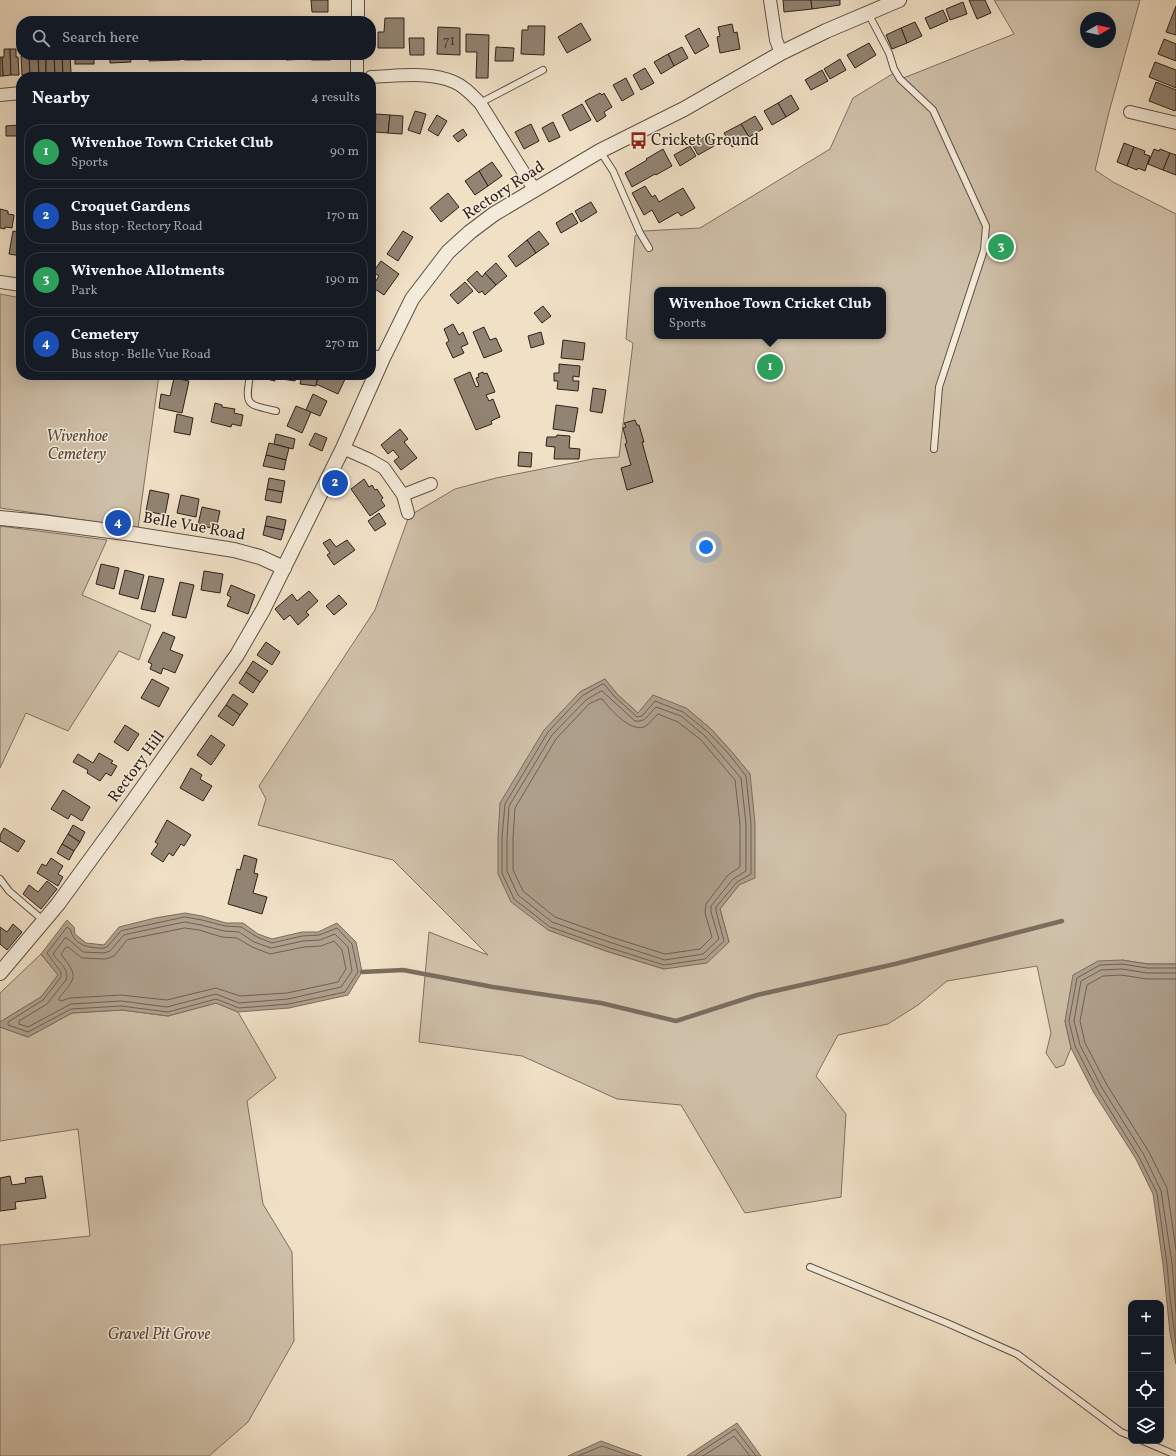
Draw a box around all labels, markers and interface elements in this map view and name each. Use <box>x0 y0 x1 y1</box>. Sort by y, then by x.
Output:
north arrow <box>1080 12 1116 48</box>
search box <box>16 16 376 60</box>
icon: search <box>30 27 52 49</box>
text: Search here <box>62 28 139 49</box>
house number: 71 <box>443 32 455 51</box>
text: Nearby <box>32 87 90 110</box>
text: 4 results <box>311 89 360 107</box>
place label: Cricket Ground <box>651 130 759 152</box>
bus stop icon: Cricket Ground <box>628 131 648 151</box>
text: Wivenhoe Town Cricket Club <box>71 133 273 154</box>
text: 1 <box>43 143 49 161</box>
text: 90 m <box>330 143 359 161</box>
text: Sports <box>71 154 108 172</box>
street label: Rectory Road <box>459 156 549 226</box>
text: Croquet Gardens <box>71 197 190 218</box>
text: 2 <box>43 207 49 225</box>
text: 170 m <box>326 207 359 225</box>
text: Bus stop · Rectory Road <box>71 218 203 236</box>
pin: 3 <box>988 232 1014 262</box>
text: Wivenhoe Allotments <box>71 261 225 282</box>
text: 3 <box>43 271 49 289</box>
text: 190 m <box>325 271 359 289</box>
text: Park <box>71 282 98 300</box>
popup <box>654 287 886 339</box>
text: Wivenhoe Town Cricket Club <box>669 294 871 315</box>
text: Sports <box>669 315 706 333</box>
text: Cemetery <box>71 325 139 346</box>
text: 4 <box>42 335 50 353</box>
text: 270 m <box>325 335 359 353</box>
text: Bus stop · Belle Vue Road <box>71 346 211 364</box>
pin: 1 <box>757 352 783 382</box>
park label: Wivenhoe Cemetery <box>46 426 108 466</box>
pin: 2 <box>322 468 348 498</box>
street label: Belle Vue Road <box>141 507 247 547</box>
pin: 4 <box>105 508 131 538</box>
your location <box>696 537 716 557</box>
street label: Rectory Hill <box>103 726 171 807</box>
map controls <box>1128 1300 1164 1444</box>
button: + <box>1128 1300 1164 1336</box>
park label: Gravel Pit Grove <box>108 1324 210 1346</box>
button: − <box>1128 1336 1164 1372</box>
button: locate <box>1128 1372 1164 1408</box>
button: layers <box>1128 1408 1164 1444</box>

